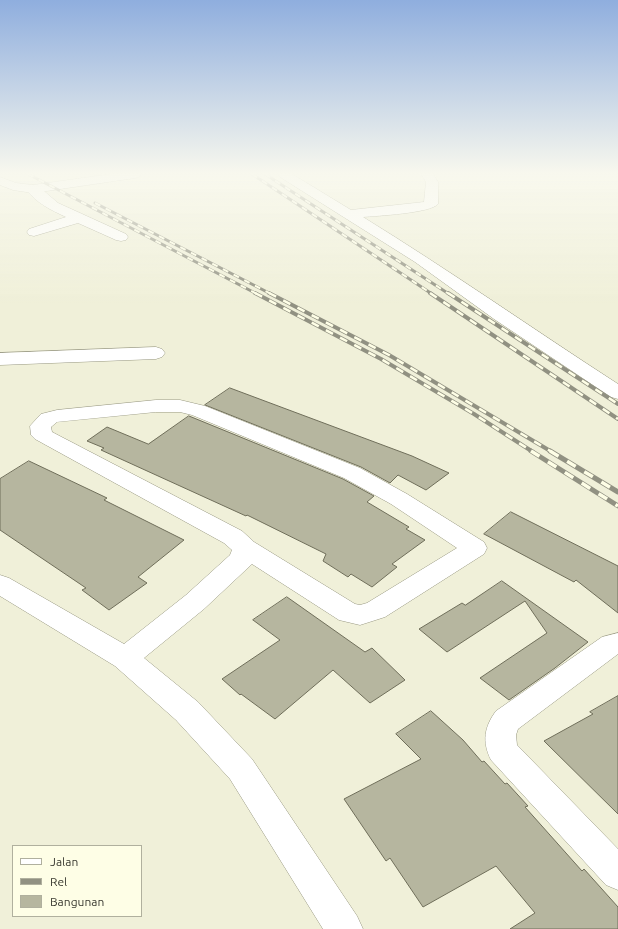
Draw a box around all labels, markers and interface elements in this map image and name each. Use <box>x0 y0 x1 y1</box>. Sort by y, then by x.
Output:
legend <box>12 845 142 917</box>
text: Jalan <box>50 855 78 868</box>
text: Rel <box>50 875 67 888</box>
text: Bangunan <box>50 895 104 908</box>

